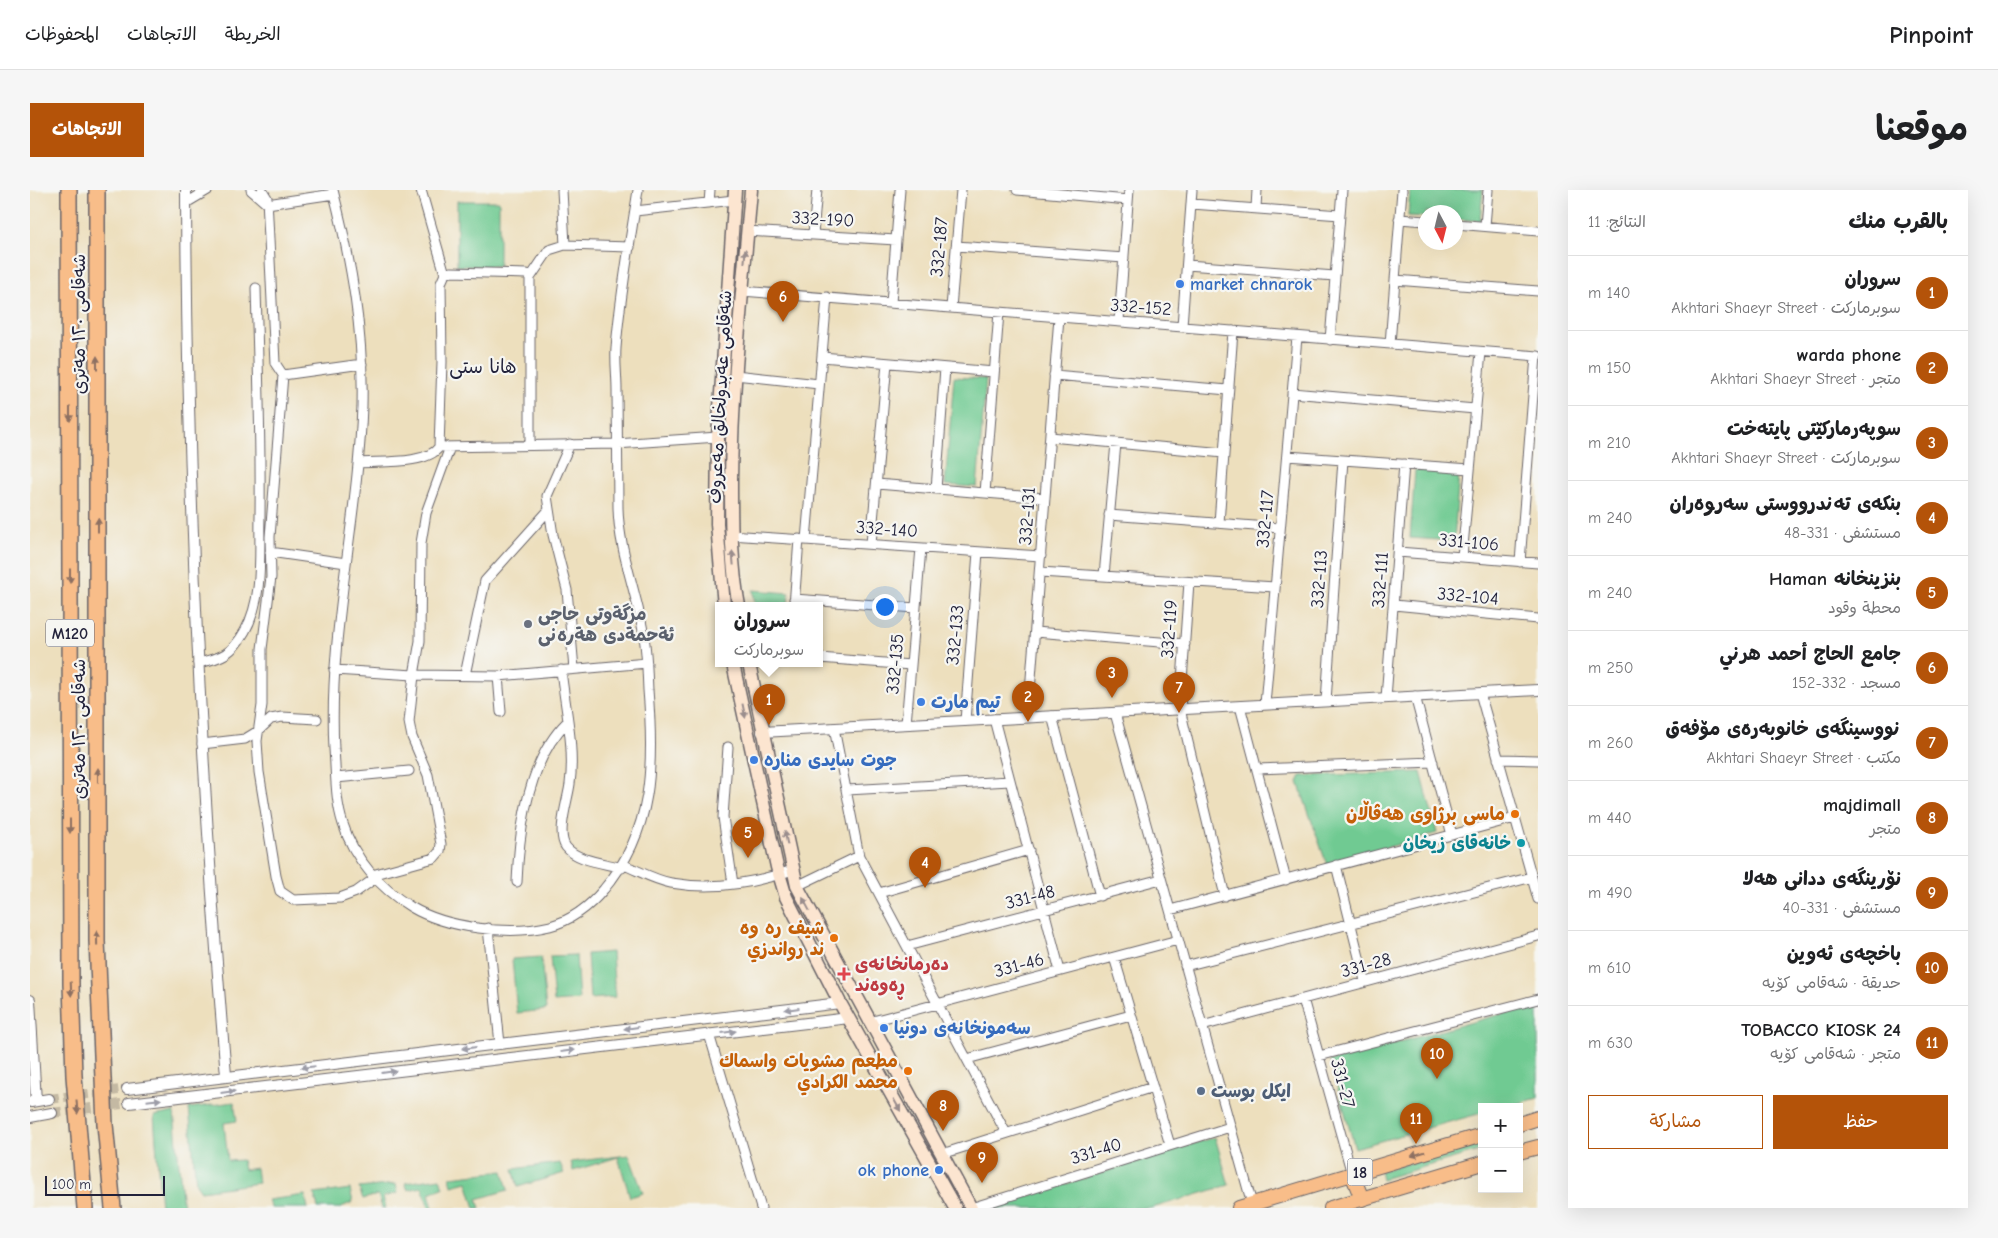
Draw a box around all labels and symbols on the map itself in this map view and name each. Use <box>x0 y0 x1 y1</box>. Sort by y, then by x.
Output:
north arrow <box>1418 205 1463 250</box>
street label: 332-190 <box>791 207 855 232</box>
street label: 332-187 <box>926 216 953 278</box>
one-way arrow <box>742 248 750 264</box>
street label: شەقامی ١٢٠ مەتری <box>69 254 90 394</box>
place label: market chnarok <box>1190 274 1313 295</box>
marker: market chnarok <box>1174 278 1186 290</box>
pin: 6 <box>767 281 799 322</box>
street label: شەقامی عەبدولخالق مەعروف <box>704 290 737 504</box>
street label: 332-152 <box>1110 295 1172 320</box>
one-way arrow <box>93 355 101 371</box>
district label: هانا ستى <box>449 356 517 379</box>
one-way arrow <box>66 406 74 422</box>
street label: 332-131 <box>1015 486 1040 546</box>
street label: 332-117 <box>1253 489 1279 549</box>
one-way arrow <box>94 517 102 533</box>
street label: 332-140 <box>855 517 918 542</box>
street label: 331-106 <box>1438 529 1500 556</box>
street label: 332-113 <box>1307 549 1332 609</box>
one-way arrow <box>729 550 737 566</box>
street label: 332-111 <box>1368 551 1393 609</box>
one-way arrow <box>66 568 74 584</box>
street label: 332-104 <box>1436 583 1500 610</box>
your location <box>872 594 898 620</box>
street label: 332-119 <box>1157 599 1182 659</box>
place label: مزگةوتی حاجی ئةحمةدی هةرەنی <box>538 603 674 647</box>
street label: 332-133 <box>942 604 969 666</box>
marker: مزگةوتی حاجی ئةحمةدی هةرەنی <box>522 618 534 630</box>
road number: M120 <box>46 619 94 646</box>
street label: 332-135 <box>882 633 909 695</box>
pin: 3 <box>1096 657 1128 698</box>
street label: شەقامی ١٢٠ مەتری <box>69 659 90 799</box>
pin: 7 <box>1163 672 1195 713</box>
pin: 2 <box>1012 681 1044 722</box>
pin: 1 <box>753 684 785 725</box>
place label: تيم مارت <box>931 692 1001 716</box>
marker: تيم مارت <box>915 696 927 708</box>
one-way arrow <box>740 704 748 719</box>
place label: جوت سايدى مناره <box>764 750 897 771</box>
marker: جوت سايدى مناره <box>748 754 760 766</box>
one-way arrow <box>94 767 102 783</box>
place label: ماسی برژاوی هەڤاڵان <box>1346 800 1505 826</box>
marker: ماسی برژاوی هەڤاڵان <box>1509 808 1521 820</box>
pin: 5 <box>732 817 764 858</box>
one-way arrow <box>66 818 74 834</box>
one-way arrow <box>782 831 790 846</box>
place label: خانەقای زیخان <box>1403 833 1511 854</box>
marker: خانەقای زیخان <box>1515 837 1527 849</box>
pin: 4 <box>909 847 941 888</box>
street label: 331-48 <box>1003 881 1057 914</box>
one-way arrow <box>802 896 810 911</box>
place label: شيف ره وه ند رواندزي <box>740 918 824 963</box>
one-way arrow <box>93 930 101 946</box>
marker: شيف ره وه ند رواندزي <box>828 932 840 944</box>
street label: 331-46 <box>992 949 1047 982</box>
street label: 331-28 <box>1339 949 1394 982</box>
place label: دەرمانخانەی ڕەوەند <box>855 954 949 1000</box>
marker: دەرمانخانەی ڕەوەند <box>837 967 851 981</box>
one-way arrow <box>67 981 75 997</box>
one-way arrow <box>784 1005 800 1013</box>
place label: سەمونخانەی دونیا <box>894 1018 1031 1039</box>
marker: سەمونخانەی دونیا <box>878 1022 890 1034</box>
one-way arrow <box>622 1024 638 1032</box>
one-way arrow <box>722 1028 738 1036</box>
pin: 10 <box>1421 1038 1453 1079</box>
one-way arrow <box>461 1044 477 1052</box>
one-way arrow <box>560 1047 576 1055</box>
place label: مطعم مشويات واسماك محمد الكرادي <box>719 1051 898 1096</box>
street label: 331-27 <box>1326 1056 1359 1111</box>
one-way arrow <box>300 1063 316 1071</box>
marker: مطعم مشويات واسماك محمد الكرادي <box>902 1065 914 1077</box>
one-way arrow <box>381 1068 397 1076</box>
place label: ايكل بوست <box>1211 1081 1291 1102</box>
marker: ايكل بوست <box>1195 1085 1207 1097</box>
one-way arrow <box>220 1088 236 1096</box>
pin: 8 <box>927 1090 959 1131</box>
one-way arrow <box>146 1096 162 1104</box>
one-way arrow <box>893 1098 902 1111</box>
one-way arrow <box>73 1099 81 1115</box>
pin: 11 <box>1400 1103 1432 1144</box>
street label: 331-40 <box>1068 1134 1124 1169</box>
pin: 9 <box>966 1142 998 1183</box>
one-way arrow <box>1411 1151 1426 1159</box>
road number: 18 <box>1348 1159 1372 1186</box>
place label: ok phone <box>858 1160 929 1181</box>
marker: ok phone <box>933 1164 945 1176</box>
scale bar <box>45 1173 165 1196</box>

